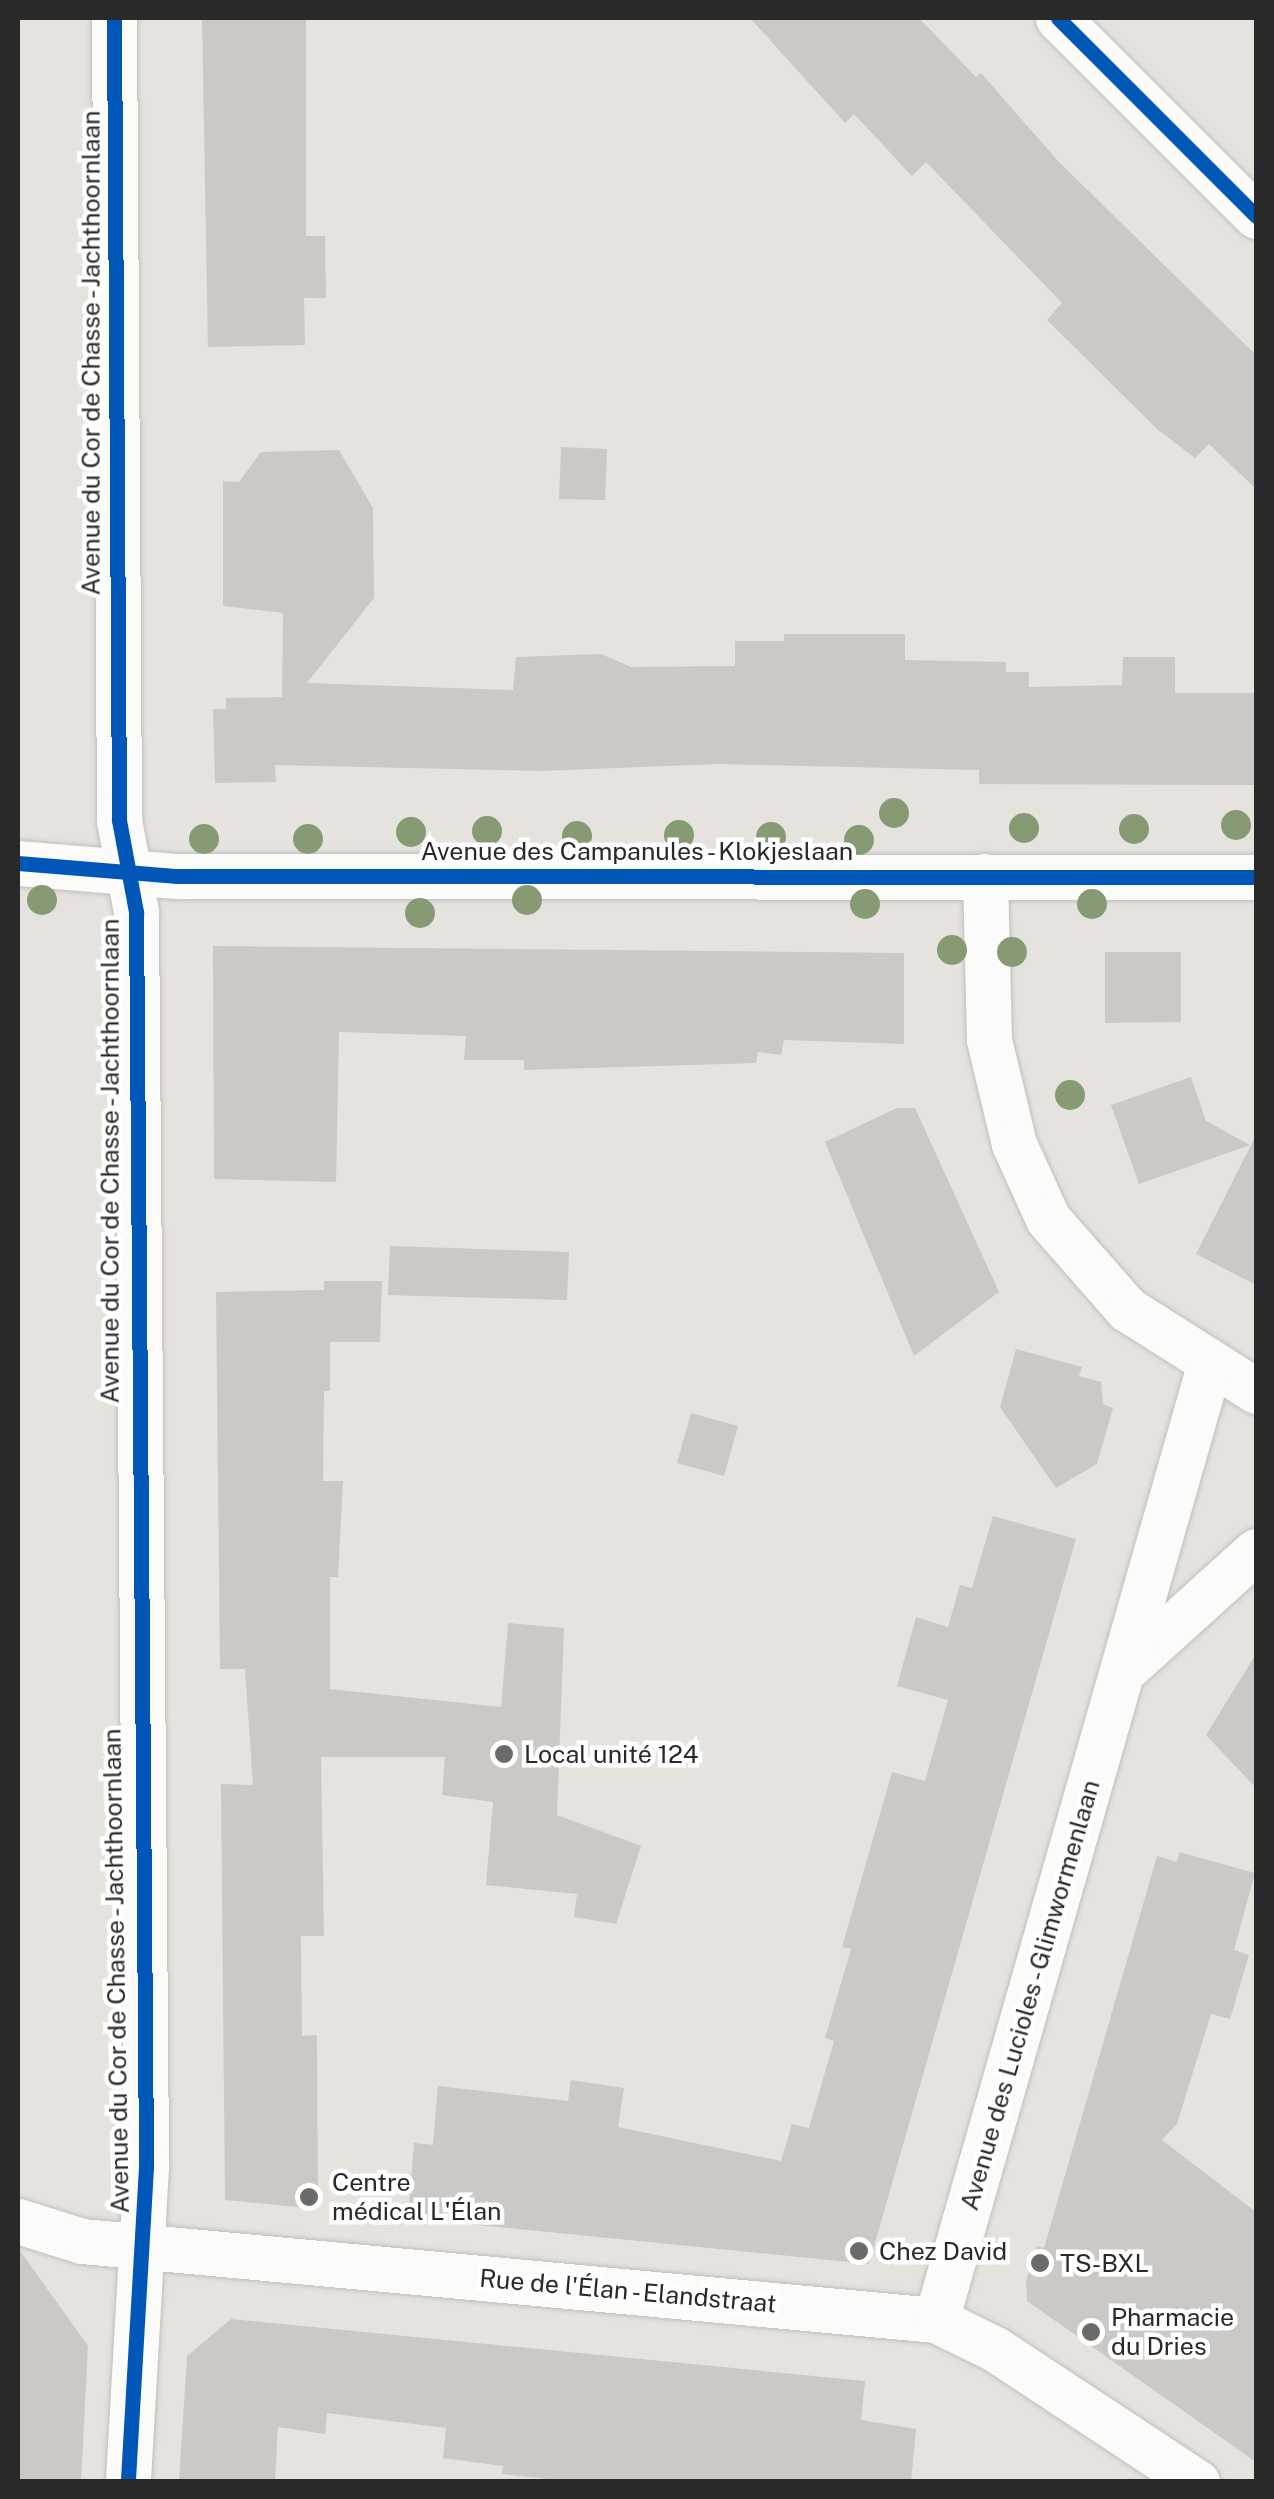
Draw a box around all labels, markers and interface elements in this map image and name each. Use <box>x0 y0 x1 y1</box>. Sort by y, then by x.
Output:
street label: Avenue du Cor de Chasse - Jachthoornlaan <box>76 107 106 599</box>
street label: Avenue des Campanules - Klokjeslaan <box>417 836 857 866</box>
street label: Avenue du Cor de Chasse - Jachthoornlaan <box>95 915 125 1407</box>
street label: Avenue du Cor de Chasse - Jachthoornlaan <box>97 1724 135 2218</box>
place label: Local unité 124 <box>524 1739 699 1769</box>
marker: Local unité 124 <box>493 1743 515 1765</box>
street label: Avenue des Lucioles - Glimwormenlaan <box>953 1773 1107 2217</box>
place label: Centre médical L'Élan <box>332 2168 501 2227</box>
marker: Centre médical L'Élan <box>296 2184 322 2210</box>
place label: Chez David <box>879 2236 1007 2266</box>
marker: Chez David <box>848 2240 870 2262</box>
place label: TS-BXL <box>1060 2248 1149 2278</box>
marker: TS-BXL <box>1029 2252 1051 2274</box>
street label: Rue de l'Élan - Elandstraat <box>474 2263 782 2319</box>
place label: Pharmacie du Dries <box>1111 2303 1234 2362</box>
marker: Pharmacie du Dries <box>1080 2321 1102 2343</box>

